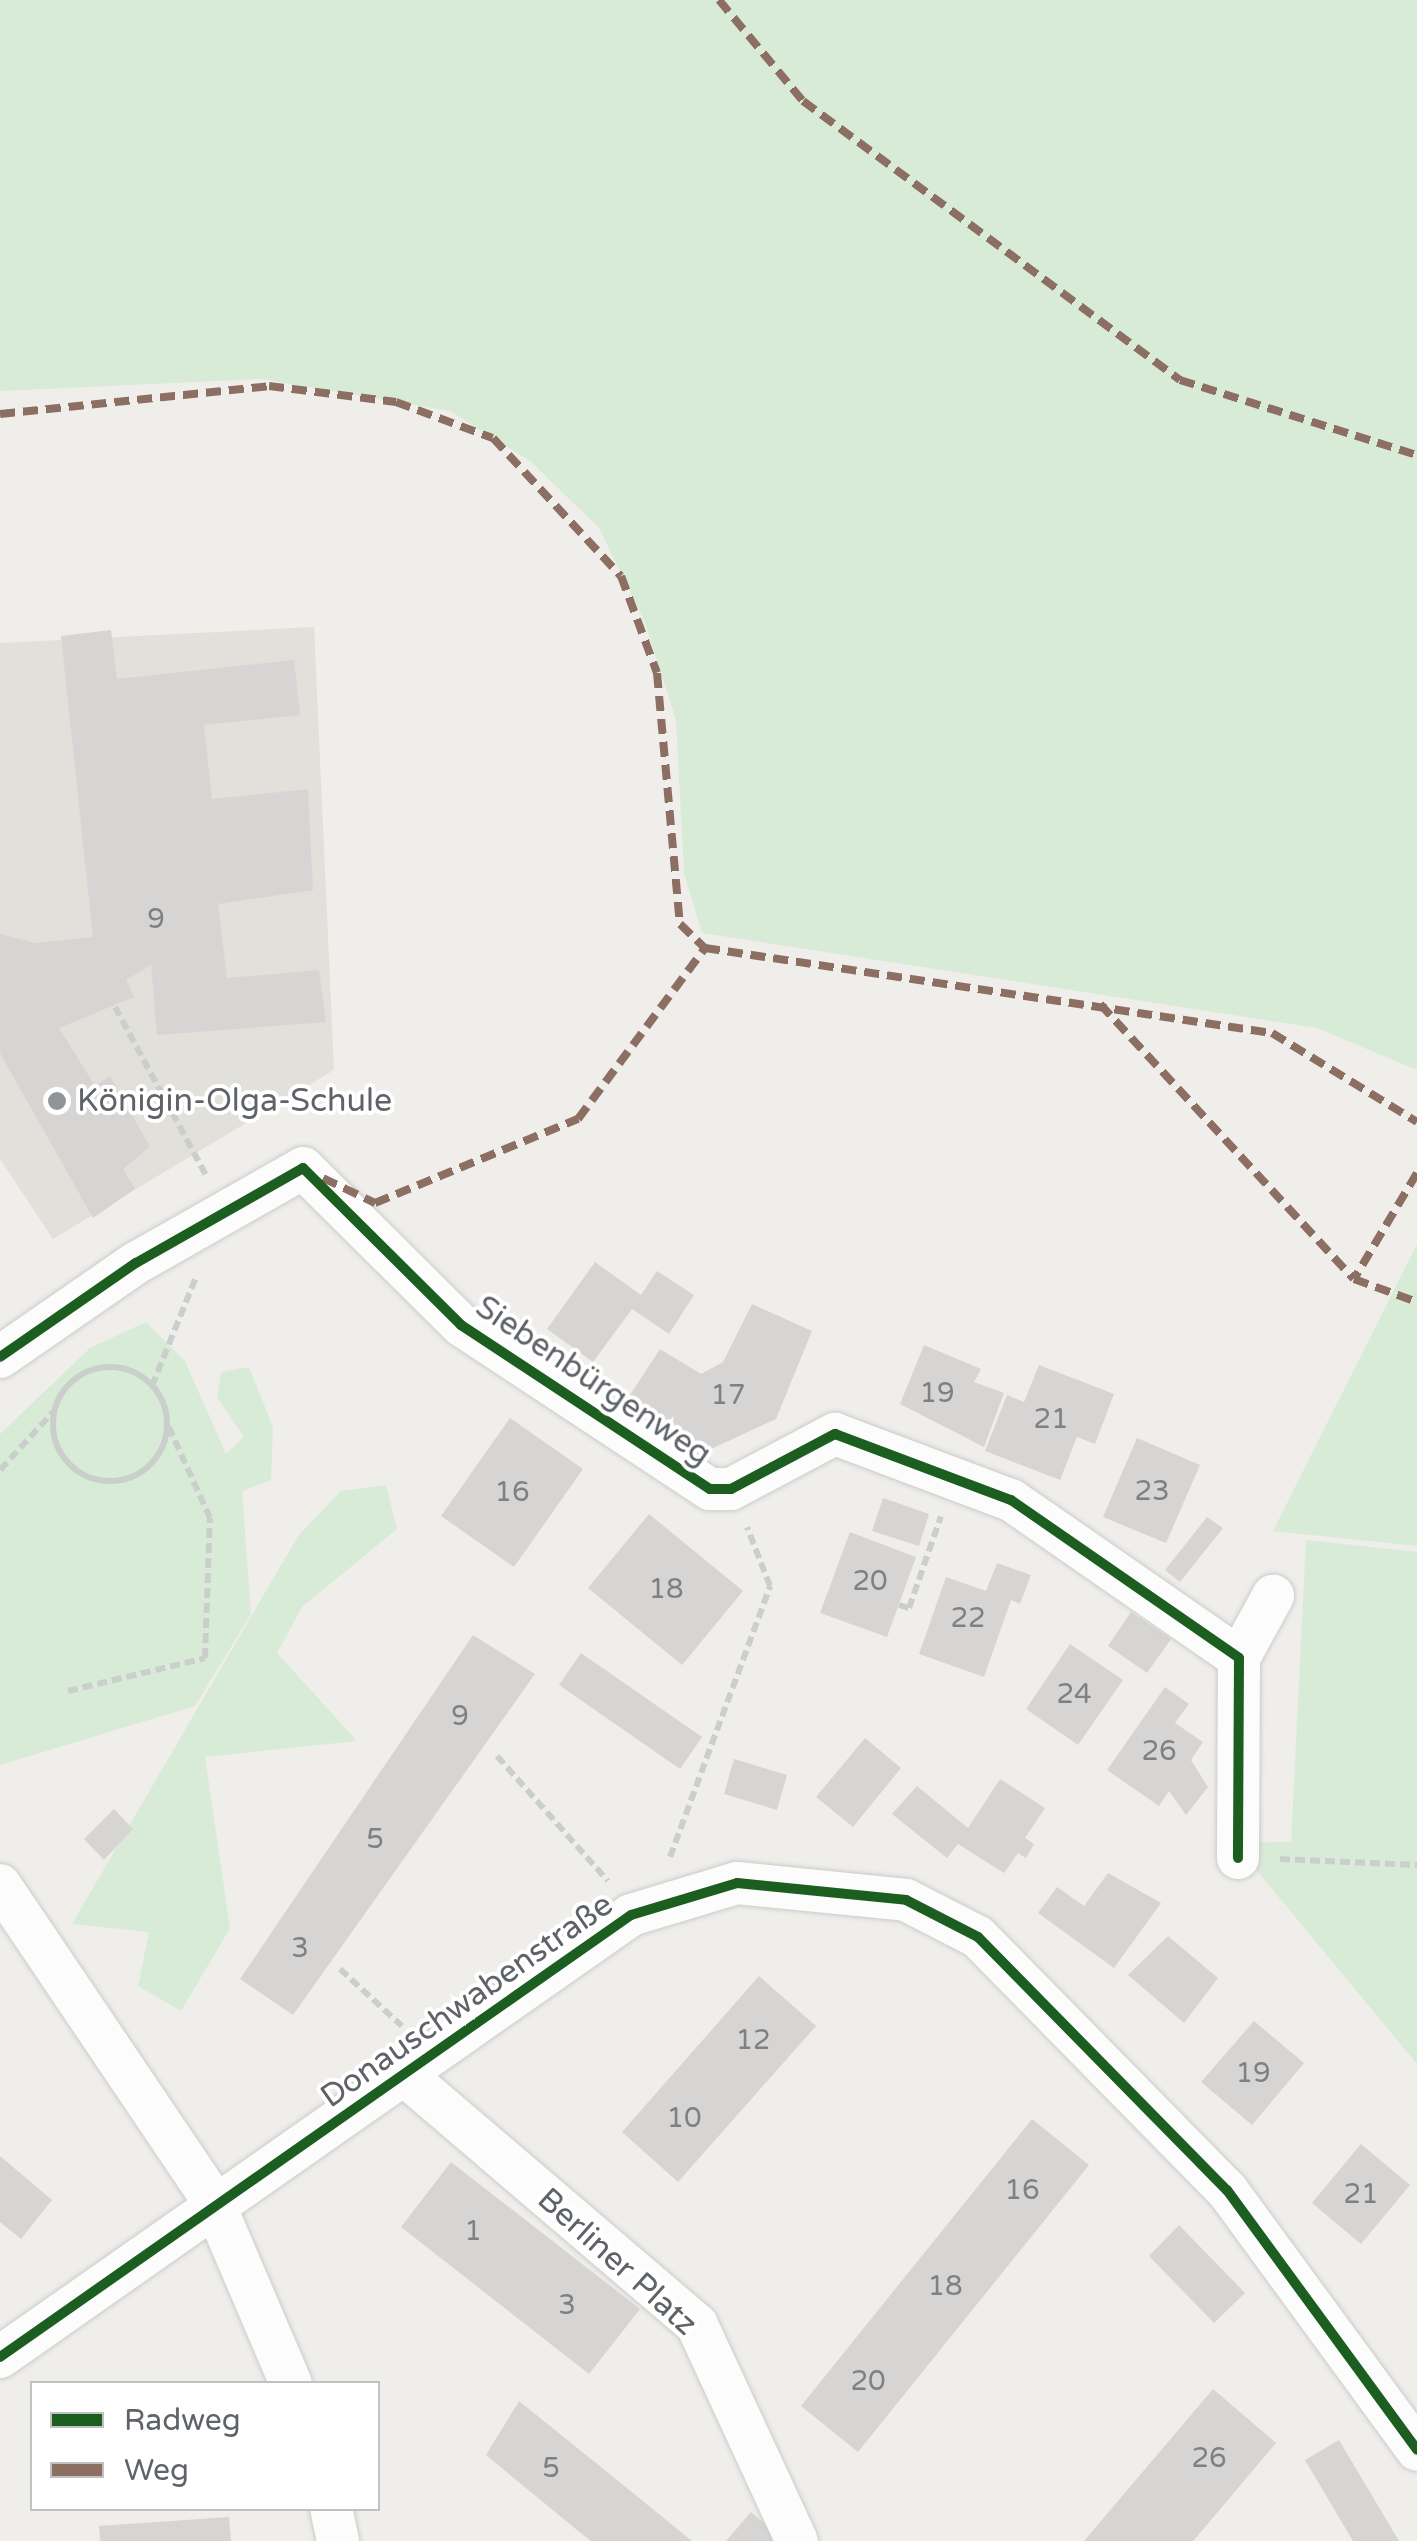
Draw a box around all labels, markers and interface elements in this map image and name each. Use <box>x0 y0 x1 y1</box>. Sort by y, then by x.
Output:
house number: 9 <box>147 902 165 936</box>
place label: Königin-Olga-Schule <box>77 1082 392 1120</box>
marker: Königin-Olga-Schule <box>46 1090 68 1112</box>
street label: Siebenbürgenweg <box>468 1288 718 1474</box>
house number: 19 <box>919 1376 955 1410</box>
house number: 17 <box>710 1378 746 1412</box>
house number: 21 <box>1033 1402 1069 1436</box>
house number: 23 <box>1134 1474 1170 1508</box>
house number: 16 <box>494 1475 530 1509</box>
house number: 20 <box>852 1564 888 1598</box>
house number: 18 <box>648 1572 684 1606</box>
house number: 22 <box>950 1601 986 1635</box>
house number: 24 <box>1056 1677 1092 1711</box>
house number: 9 <box>451 1699 469 1733</box>
house number: 26 <box>1141 1734 1177 1768</box>
house number: 5 <box>366 1822 384 1856</box>
street label: Donauschwabenstraße <box>314 1886 620 2116</box>
house number: 3 <box>291 1931 309 1965</box>
house number: 12 <box>735 2023 771 2057</box>
house number: 19 <box>1235 2056 1271 2090</box>
house number: 10 <box>666 2101 702 2135</box>
house number: 16 <box>1004 2173 1040 2207</box>
house number: 21 <box>1343 2177 1379 2211</box>
street label: Berliner Platz <box>529 2180 705 2344</box>
house number: 1 <box>464 2214 482 2248</box>
house number: 18 <box>927 2269 963 2303</box>
house number: 3 <box>558 2288 576 2322</box>
house number: 20 <box>850 2364 886 2398</box>
legend <box>30 2381 380 2511</box>
text: Radweg <box>124 2402 241 2439</box>
house number: 26 <box>1191 2441 1227 2475</box>
house number: 5 <box>542 2451 560 2485</box>
text: Weg <box>124 2452 189 2489</box>

